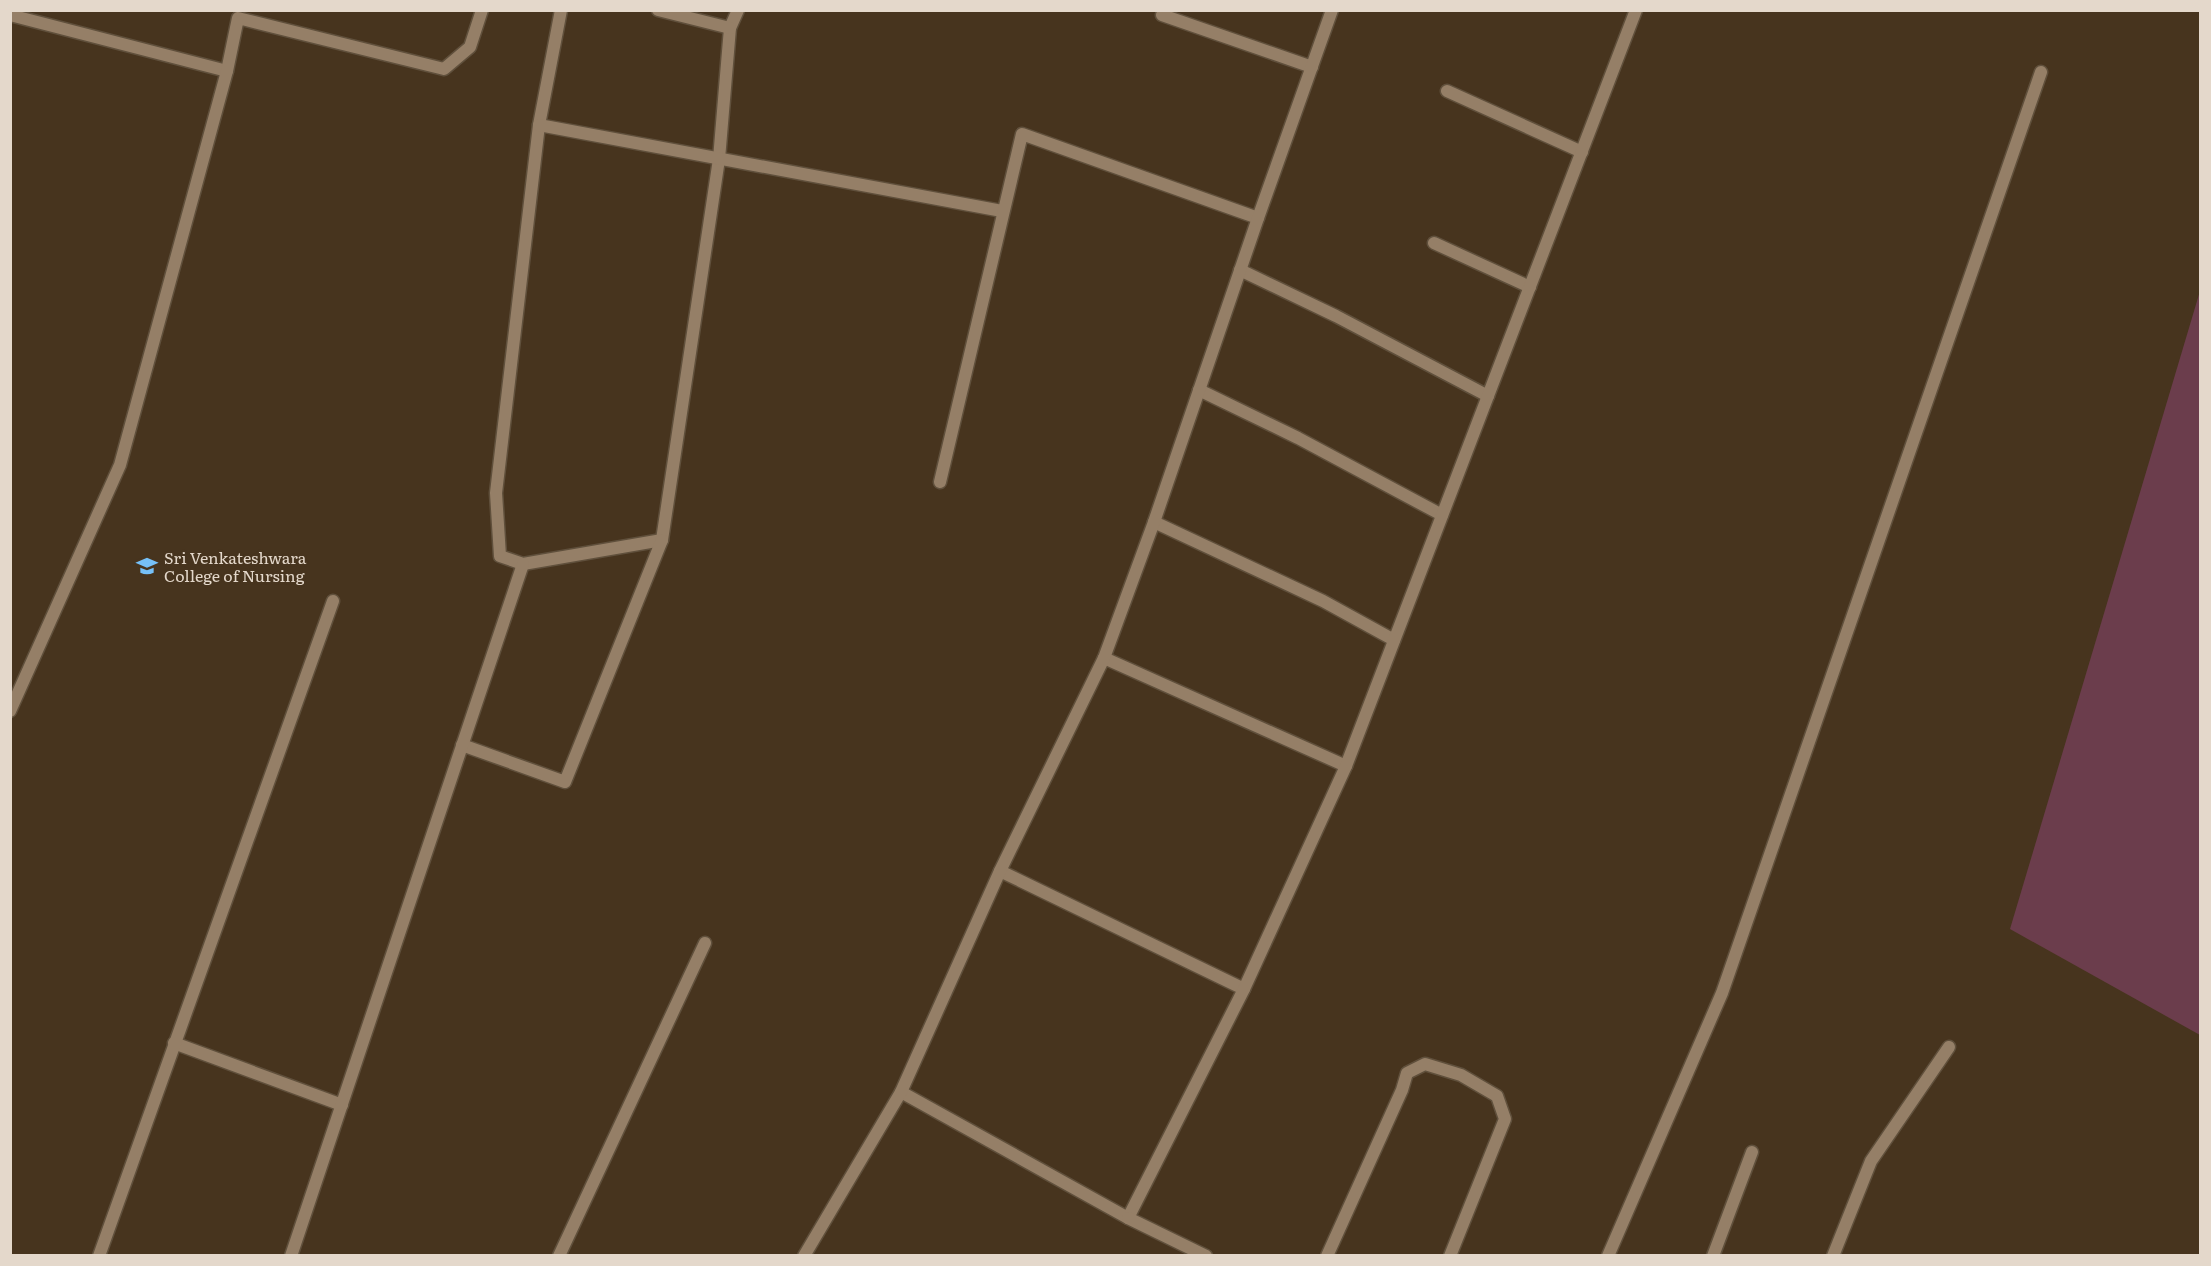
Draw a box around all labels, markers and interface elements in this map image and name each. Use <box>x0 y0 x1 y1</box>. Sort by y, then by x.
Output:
place label: Sri Venkateshwara College of Nursing <box>164 545 307 587</box>
school or university icon: Sri Venkateshwara College of Nursing <box>135 554 159 578</box>

